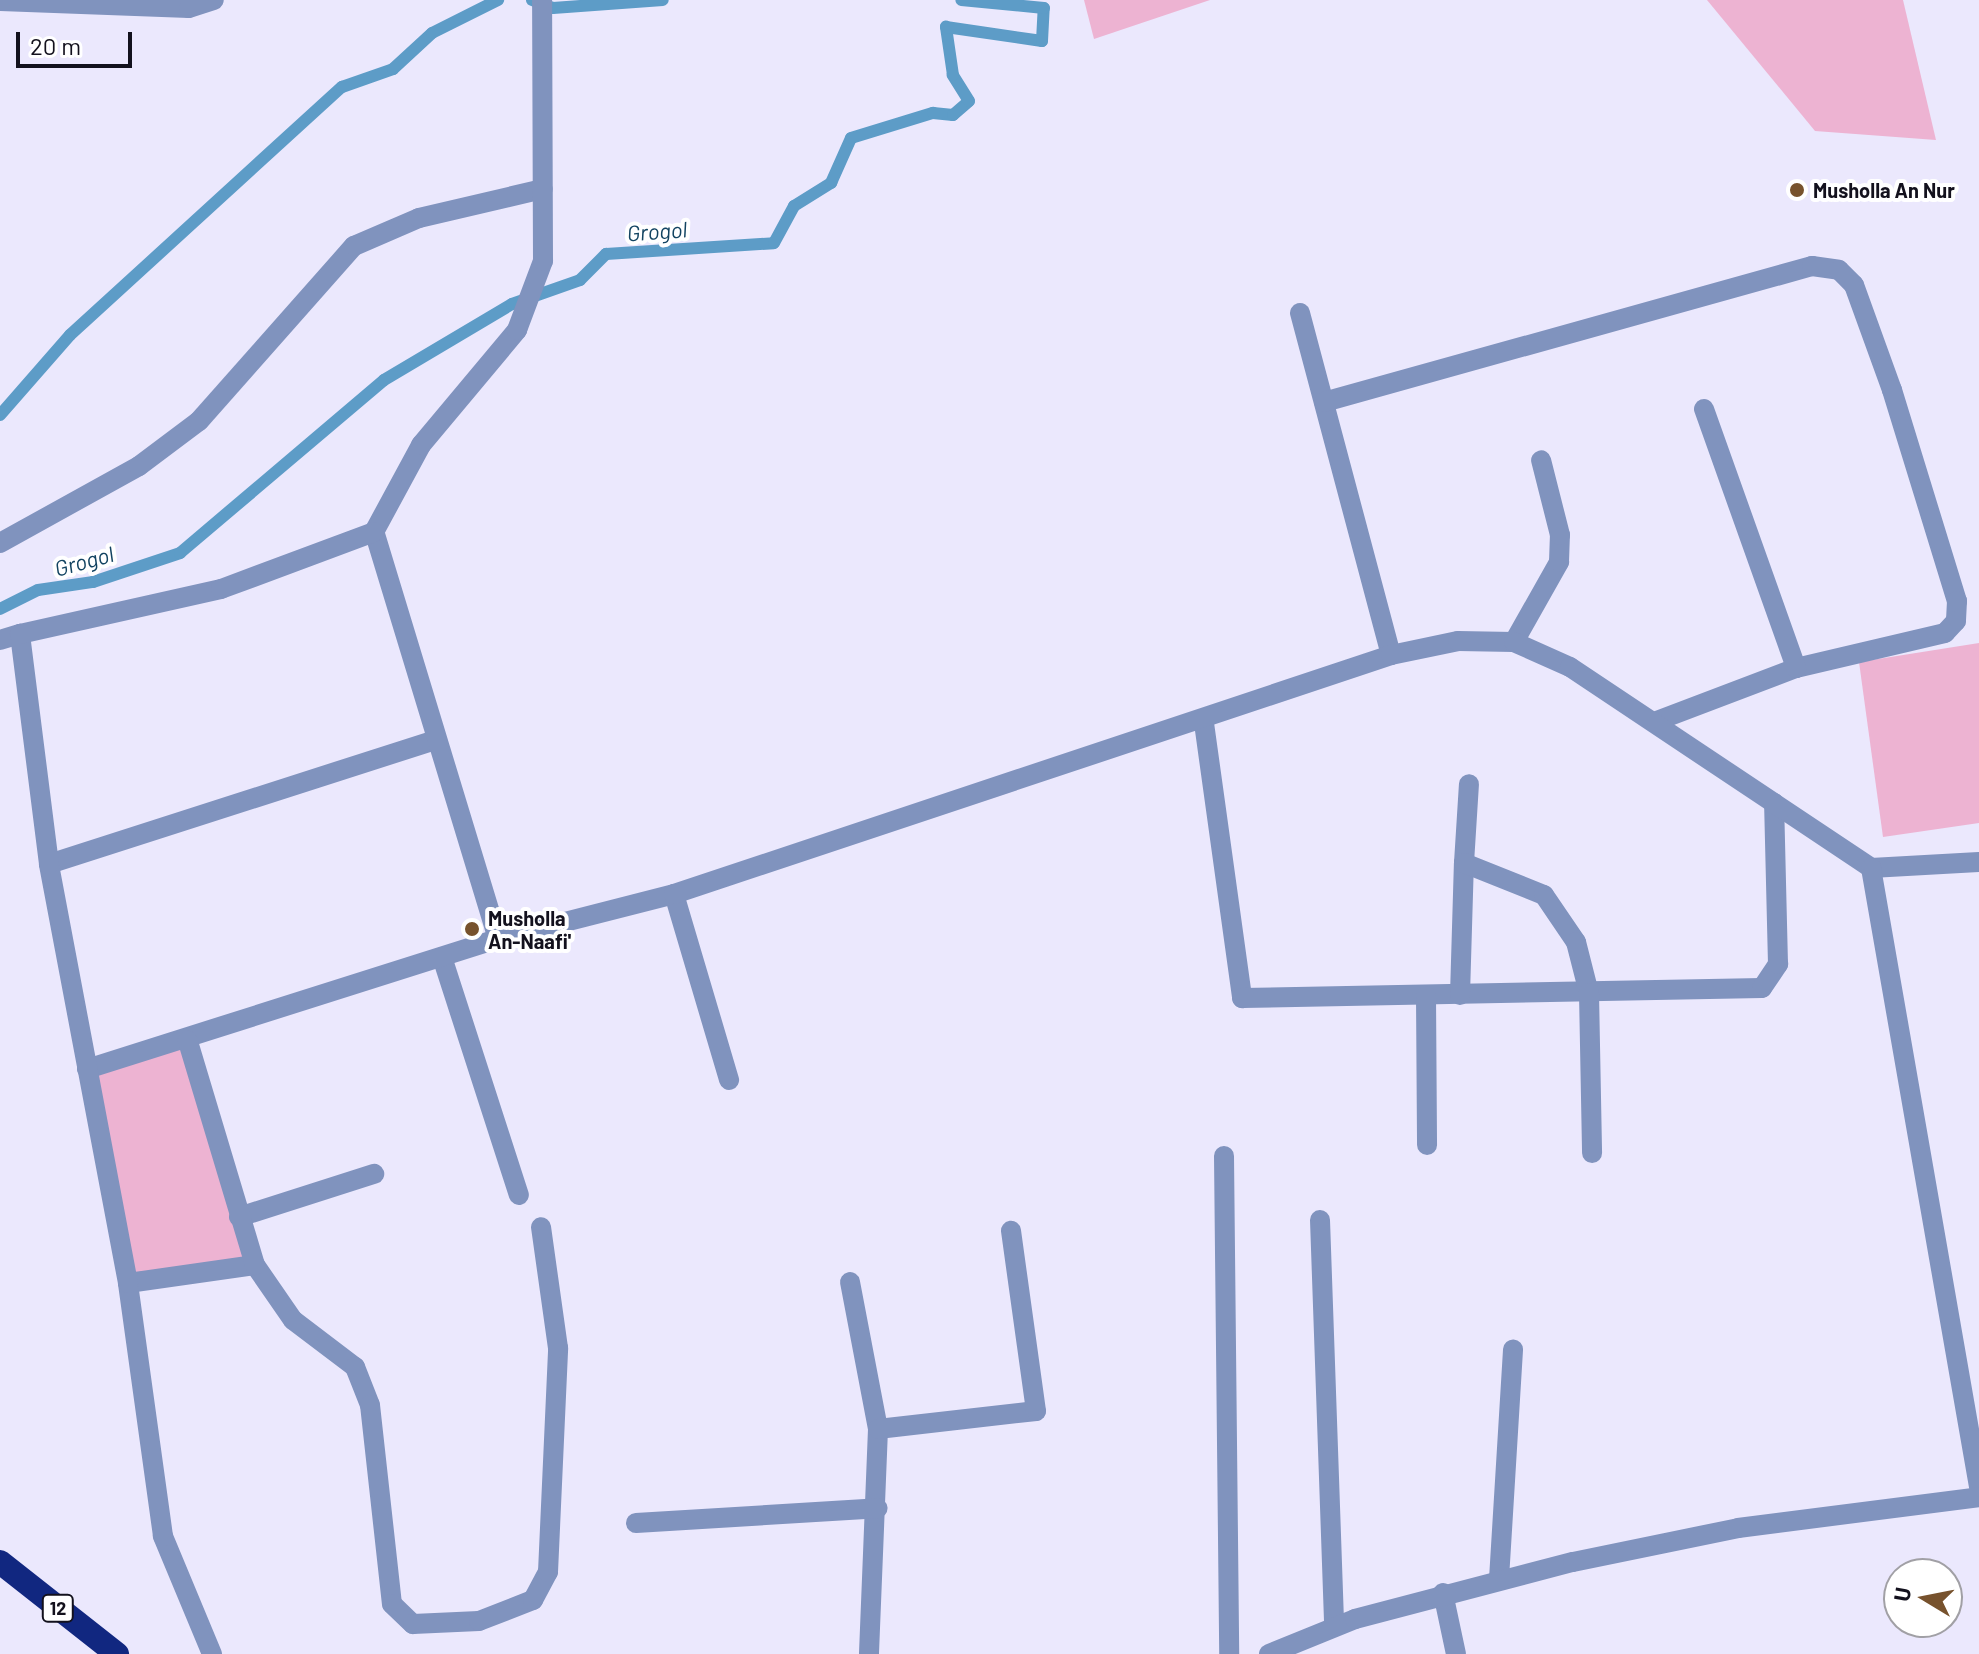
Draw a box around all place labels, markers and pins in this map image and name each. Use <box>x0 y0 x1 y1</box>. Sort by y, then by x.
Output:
place label: Musholla An Nur <box>1813 178 1955 202</box>
marker: Musholla An Nur <box>1788 181 1806 199</box>
place label: Musholla An-Naafi' <box>488 906 571 953</box>
marker: Musholla An-Naafi' <box>463 920 481 938</box>

